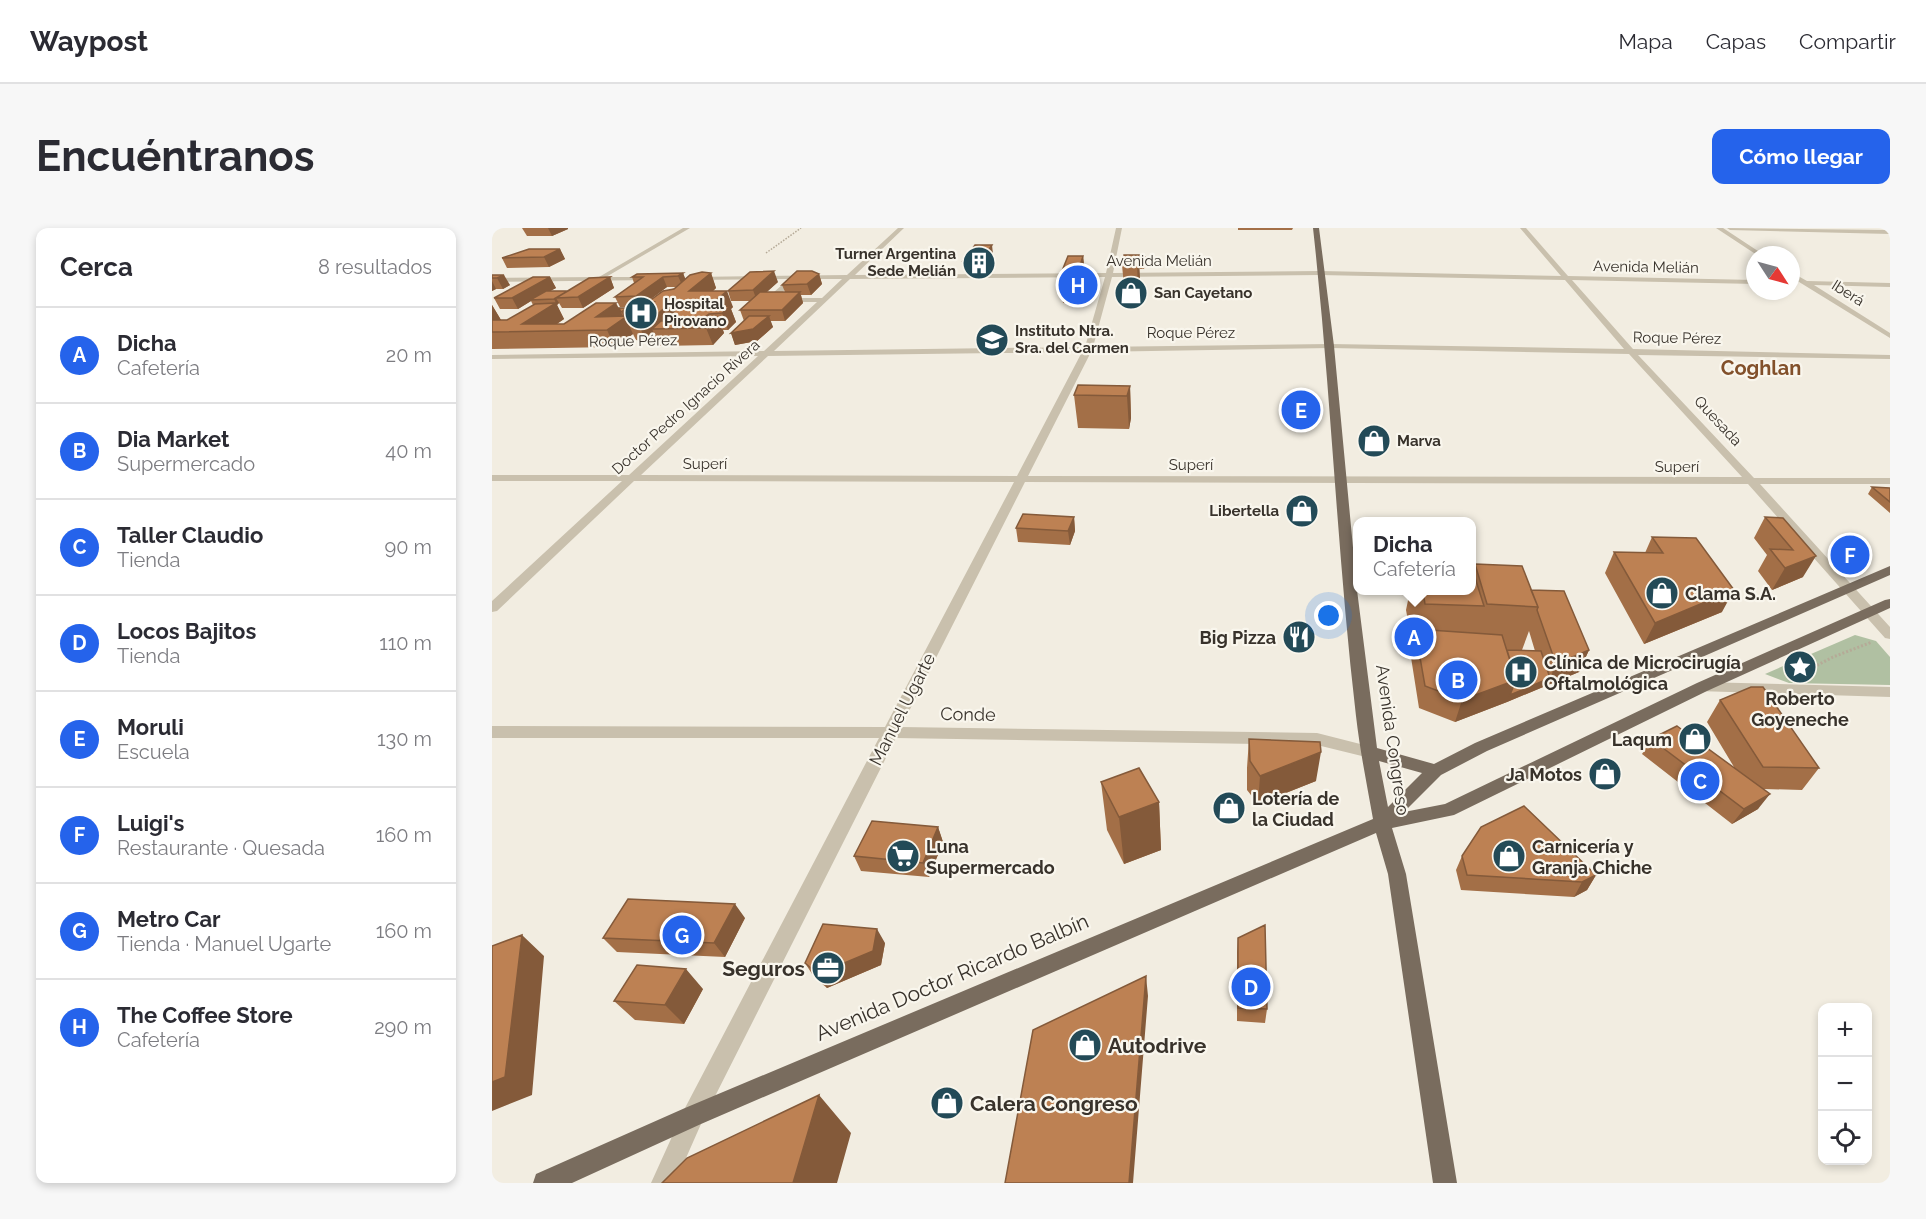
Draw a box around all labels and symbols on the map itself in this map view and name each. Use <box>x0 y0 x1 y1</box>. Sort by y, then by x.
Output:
place label: Turner Argentina Sede Melián <box>835 245 956 280</box>
building icon: Turner Argentina Sede Melián <box>961 245 997 281</box>
north arrow <box>1746 246 1800 300</box>
street label: Avenida Melián <box>1106 252 1212 270</box>
street label: Avenida Melián <box>1593 257 1699 277</box>
pin: H <box>1058 262 1098 308</box>
shop icon: San Cayetano <box>1113 275 1149 311</box>
street label: Iberá <box>1828 276 1868 310</box>
place label: San Cayetano <box>1154 284 1252 302</box>
hospital icon: Hospital Pirovano <box>623 295 659 331</box>
place label: Hospital Pirovano <box>664 295 727 330</box>
school or university icon: Instituto Ntra. Sra. del Carmen <box>974 322 1010 358</box>
place label: Instituto Ntra. Sra. del Carmen <box>1015 322 1129 357</box>
street label: Roque Pérez <box>1147 324 1235 342</box>
street label: Roque Pérez <box>1633 328 1721 348</box>
street label: Roque Pérez <box>589 331 677 351</box>
street label: Doctor Pedro Ignacio Rivera <box>608 336 764 478</box>
district label: Coghlan <box>1721 356 1801 380</box>
pin: E <box>1282 388 1320 432</box>
street label: Quesada <box>1690 392 1746 450</box>
shop icon: Marva <box>1356 423 1392 459</box>
place label: Marva <box>1397 432 1441 450</box>
street label: Superí <box>683 455 728 473</box>
street label: Superí <box>1169 456 1214 474</box>
street label: Superí <box>1655 458 1700 476</box>
shop icon: Libertella <box>1284 493 1320 529</box>
place label: Libertella <box>1209 502 1279 520</box>
pin: F <box>1830 532 1870 578</box>
shop icon: Clama S.A. <box>1644 575 1680 611</box>
place label: Clama S.A. <box>1685 583 1776 604</box>
your location <box>1314 601 1343 630</box>
pin: A <box>1394 614 1434 660</box>
restaurant icon: Big Pizza <box>1281 619 1317 655</box>
place label: Big Pizza <box>1200 627 1276 648</box>
street label: Manuel Ugarte <box>865 649 940 769</box>
place icon: Roberto Goyeneche <box>1782 649 1818 685</box>
place label: Clínica de Microcirugía Oftalmológica <box>1544 652 1741 694</box>
hospital icon: Clínica de Microcirugía Oftalmológica <box>1503 654 1539 690</box>
pin: B <box>1438 658 1478 702</box>
street label: Avenida Congreso <box>1372 663 1414 817</box>
place label: Roberto Goyeneche <box>1751 688 1849 730</box>
street label: Conde <box>940 703 996 725</box>
shop icon: Laqum <box>1677 721 1713 757</box>
place label: Laqum <box>1612 729 1672 750</box>
shop icon: Ja Motos <box>1587 756 1623 792</box>
pin: C <box>1680 758 1720 804</box>
place label: Ja Motos <box>1506 764 1582 785</box>
place label: Lotería de la Ciudad <box>1252 788 1340 830</box>
shop icon: Lotería de la Ciudad <box>1211 790 1247 826</box>
place label: Luna Supermercado <box>926 836 1055 878</box>
place label: Carnicería y Granja Chiche <box>1532 836 1652 878</box>
supermarket icon: Luna Supermercado <box>885 838 921 874</box>
shop icon: Carnicería y Granja Chiche <box>1491 838 1527 874</box>
street label: Avenida Doctor Ricardo Balbín <box>812 908 1092 1046</box>
pin: G <box>662 912 702 958</box>
office icon: Seguros <box>810 950 846 986</box>
place label: Seguros <box>722 956 805 981</box>
pin: D <box>1232 964 1270 1010</box>
shop icon: Autodrive <box>1067 1027 1103 1063</box>
place label: Autodrive <box>1108 1033 1207 1058</box>
shop icon: Calera Congreso <box>929 1085 965 1121</box>
place label: Calera Congreso <box>970 1091 1138 1116</box>

